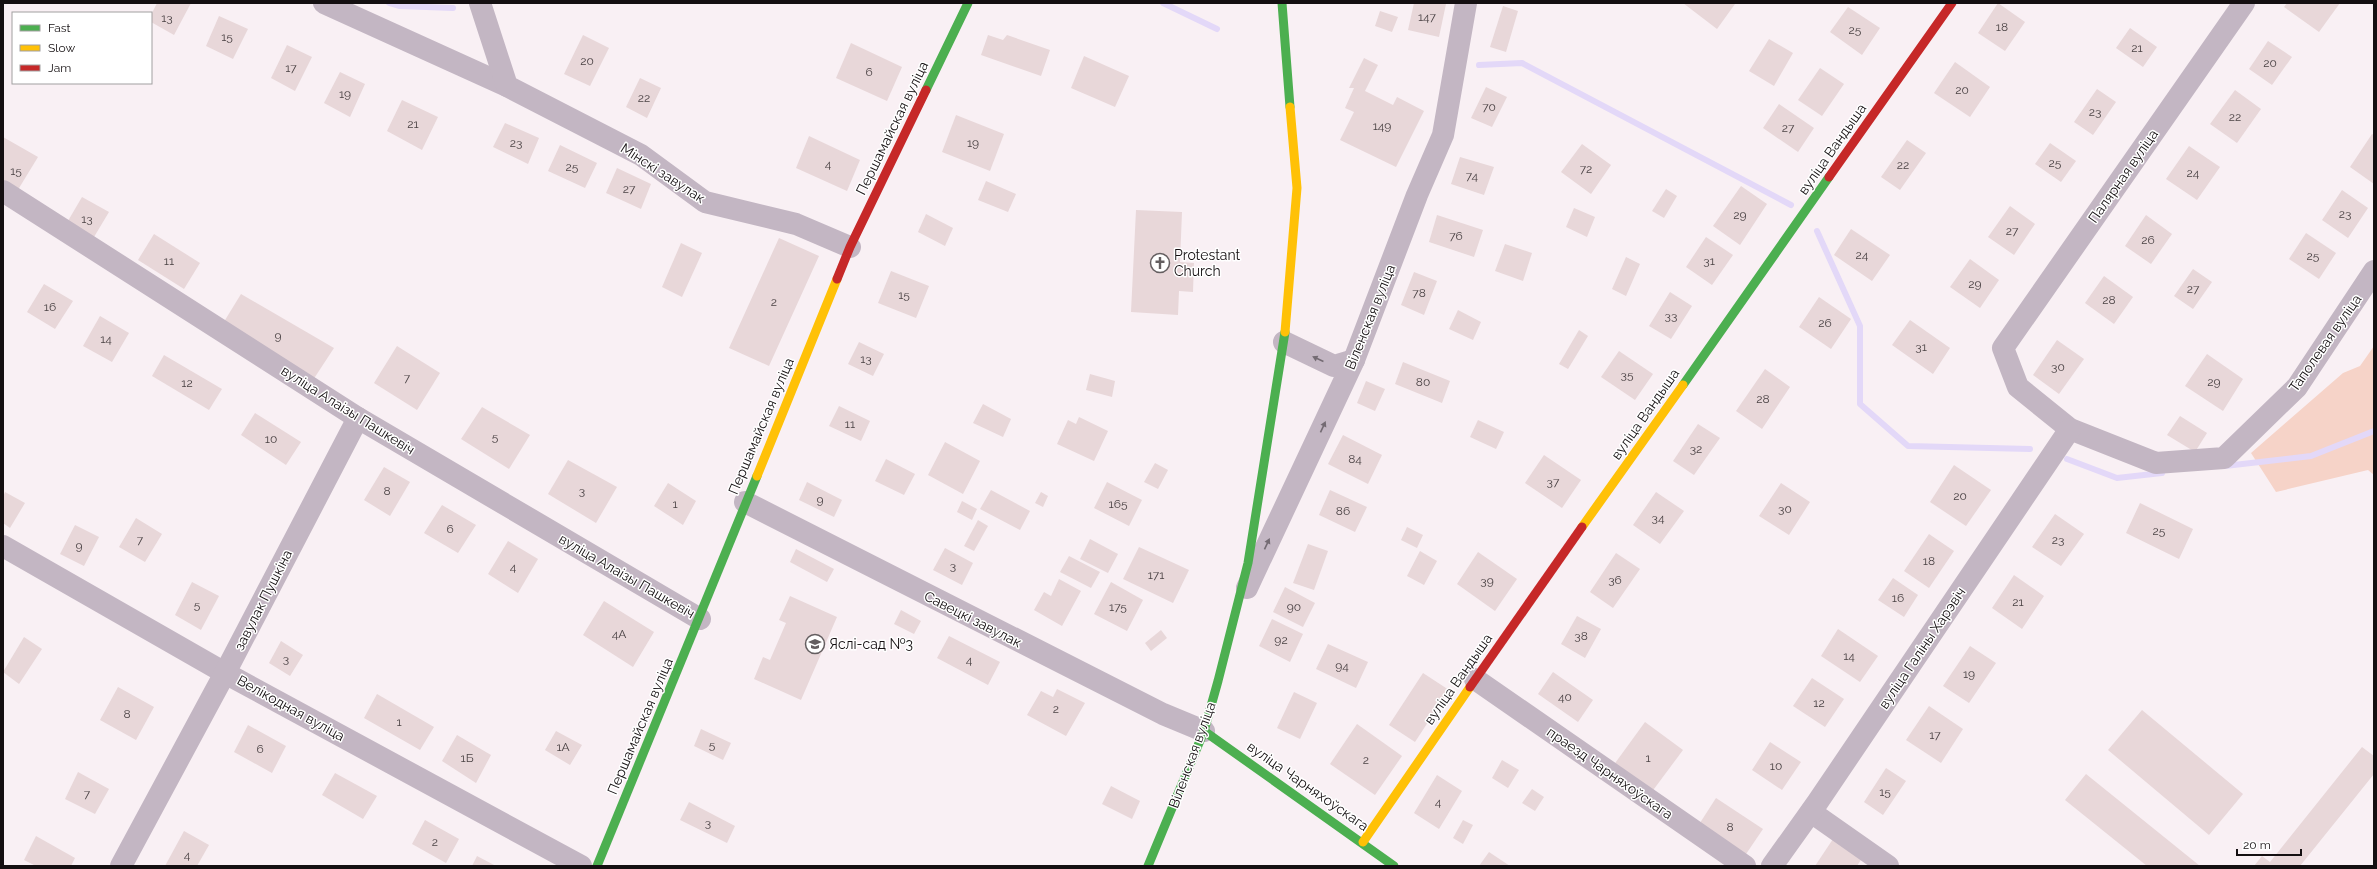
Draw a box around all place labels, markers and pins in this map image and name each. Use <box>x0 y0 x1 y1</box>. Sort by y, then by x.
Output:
place label: Protestant Church <box>1174 247 1241 279</box>
church icon: Protestant Church <box>1149 252 1171 274</box>
school or university icon: Яслі-сад №3 <box>804 633 826 655</box>
place label: Яслі-сад №3 <box>829 636 913 652</box>

